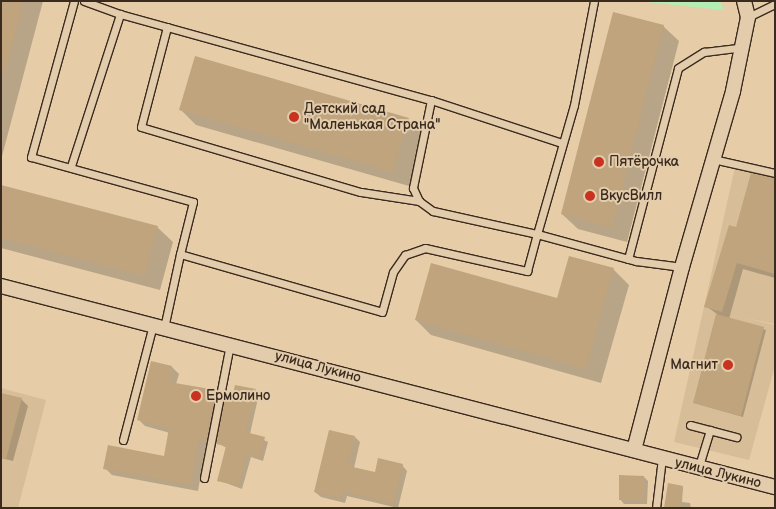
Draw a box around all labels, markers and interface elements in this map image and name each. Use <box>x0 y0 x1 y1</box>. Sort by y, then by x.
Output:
place label: Детский сад "Маленькая Страна" <box>304 101 440 134</box>
marker: Детский сад "Маленькая Страна" <box>288 111 300 123</box>
place label: Пятёрочка <box>609 154 679 170</box>
marker: Пятёрочка <box>593 156 605 168</box>
place label: ВкусВилл <box>600 188 662 204</box>
marker: ВкусВилл <box>584 190 596 202</box>
street label: улица Лукино <box>273 347 363 387</box>
place label: Магнит <box>670 357 718 373</box>
marker: Магнит <box>722 359 734 371</box>
place label: Ермолино <box>206 388 270 404</box>
marker: Ермолино <box>190 390 202 402</box>
street label: улица Лукино <box>673 454 763 492</box>

